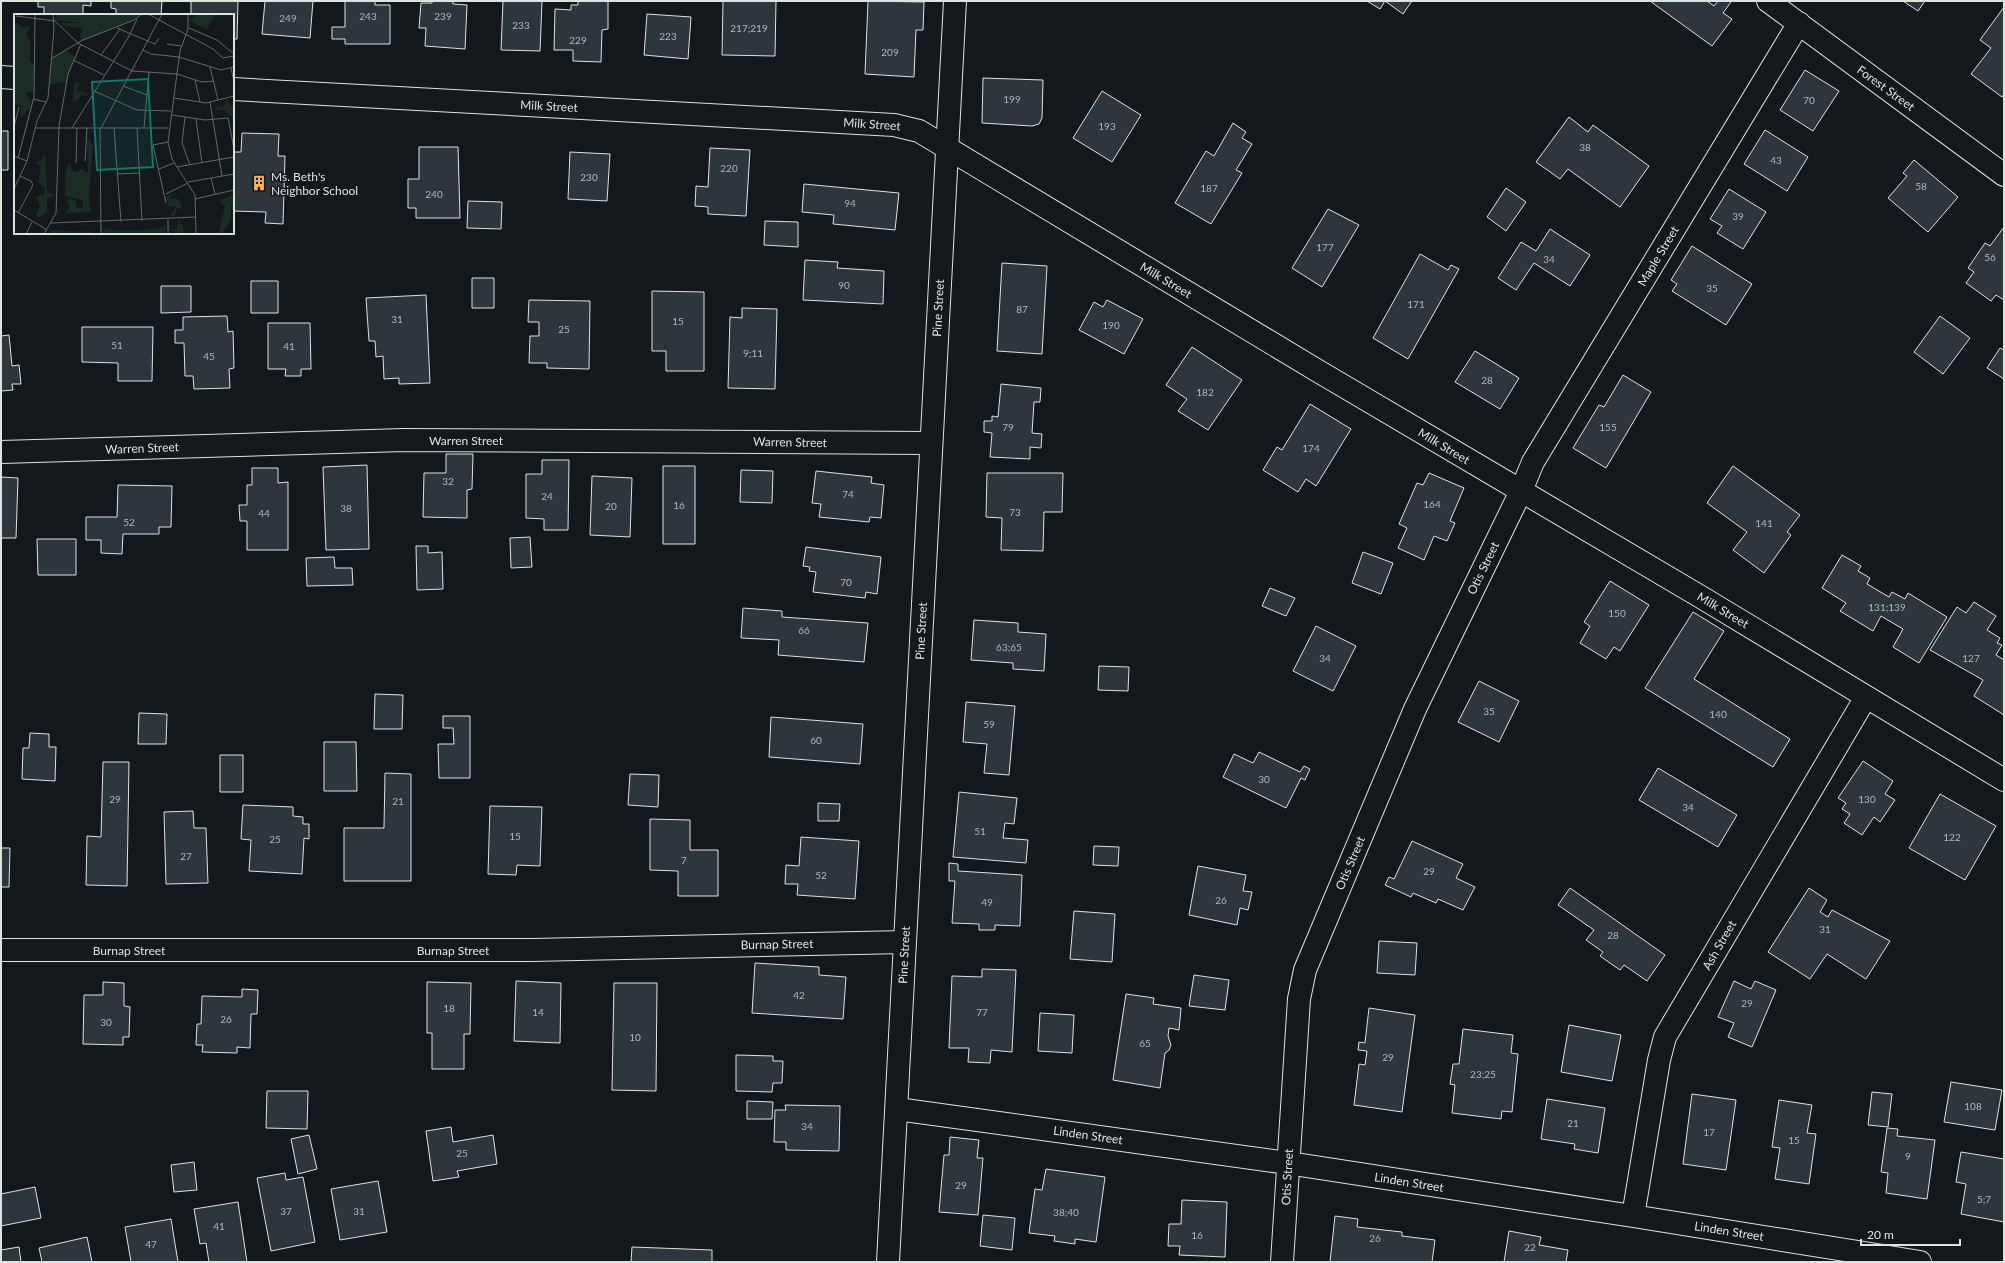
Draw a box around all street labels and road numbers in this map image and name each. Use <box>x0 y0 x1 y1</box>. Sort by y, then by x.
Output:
street label: Forest Street <box>1854 62 1918 114</box>
street label: Milk Street <box>520 97 579 115</box>
street label: Milk Street <box>843 115 902 134</box>
street label: Maple Street <box>1634 223 1682 289</box>
street label: Milk Street <box>1137 259 1195 302</box>
street label: Pine Street <box>929 278 947 337</box>
street label: Milk Street <box>1415 425 1473 468</box>
street label: Warren Street <box>429 433 504 448</box>
street label: Warren Street <box>753 434 828 450</box>
street label: Warren Street <box>105 439 180 457</box>
street label: Otis Street <box>1464 539 1503 597</box>
street label: Milk Street <box>1694 589 1752 632</box>
street label: Pine Street <box>912 601 930 660</box>
street label: Otis Street <box>1332 833 1368 892</box>
street label: Ash Street <box>1699 917 1740 972</box>
street label: Pine Street <box>895 925 913 984</box>
street label: Burnap Street <box>740 936 814 952</box>
street label: Burnap Street <box>93 943 166 958</box>
street label: Burnap Street <box>417 943 490 958</box>
street label: Linden Street <box>1052 1123 1124 1147</box>
street label: Otis Street <box>1278 1148 1296 1206</box>
street label: Linden Street <box>1373 1169 1446 1195</box>
street label: Linden Street <box>1693 1218 1766 1244</box>

